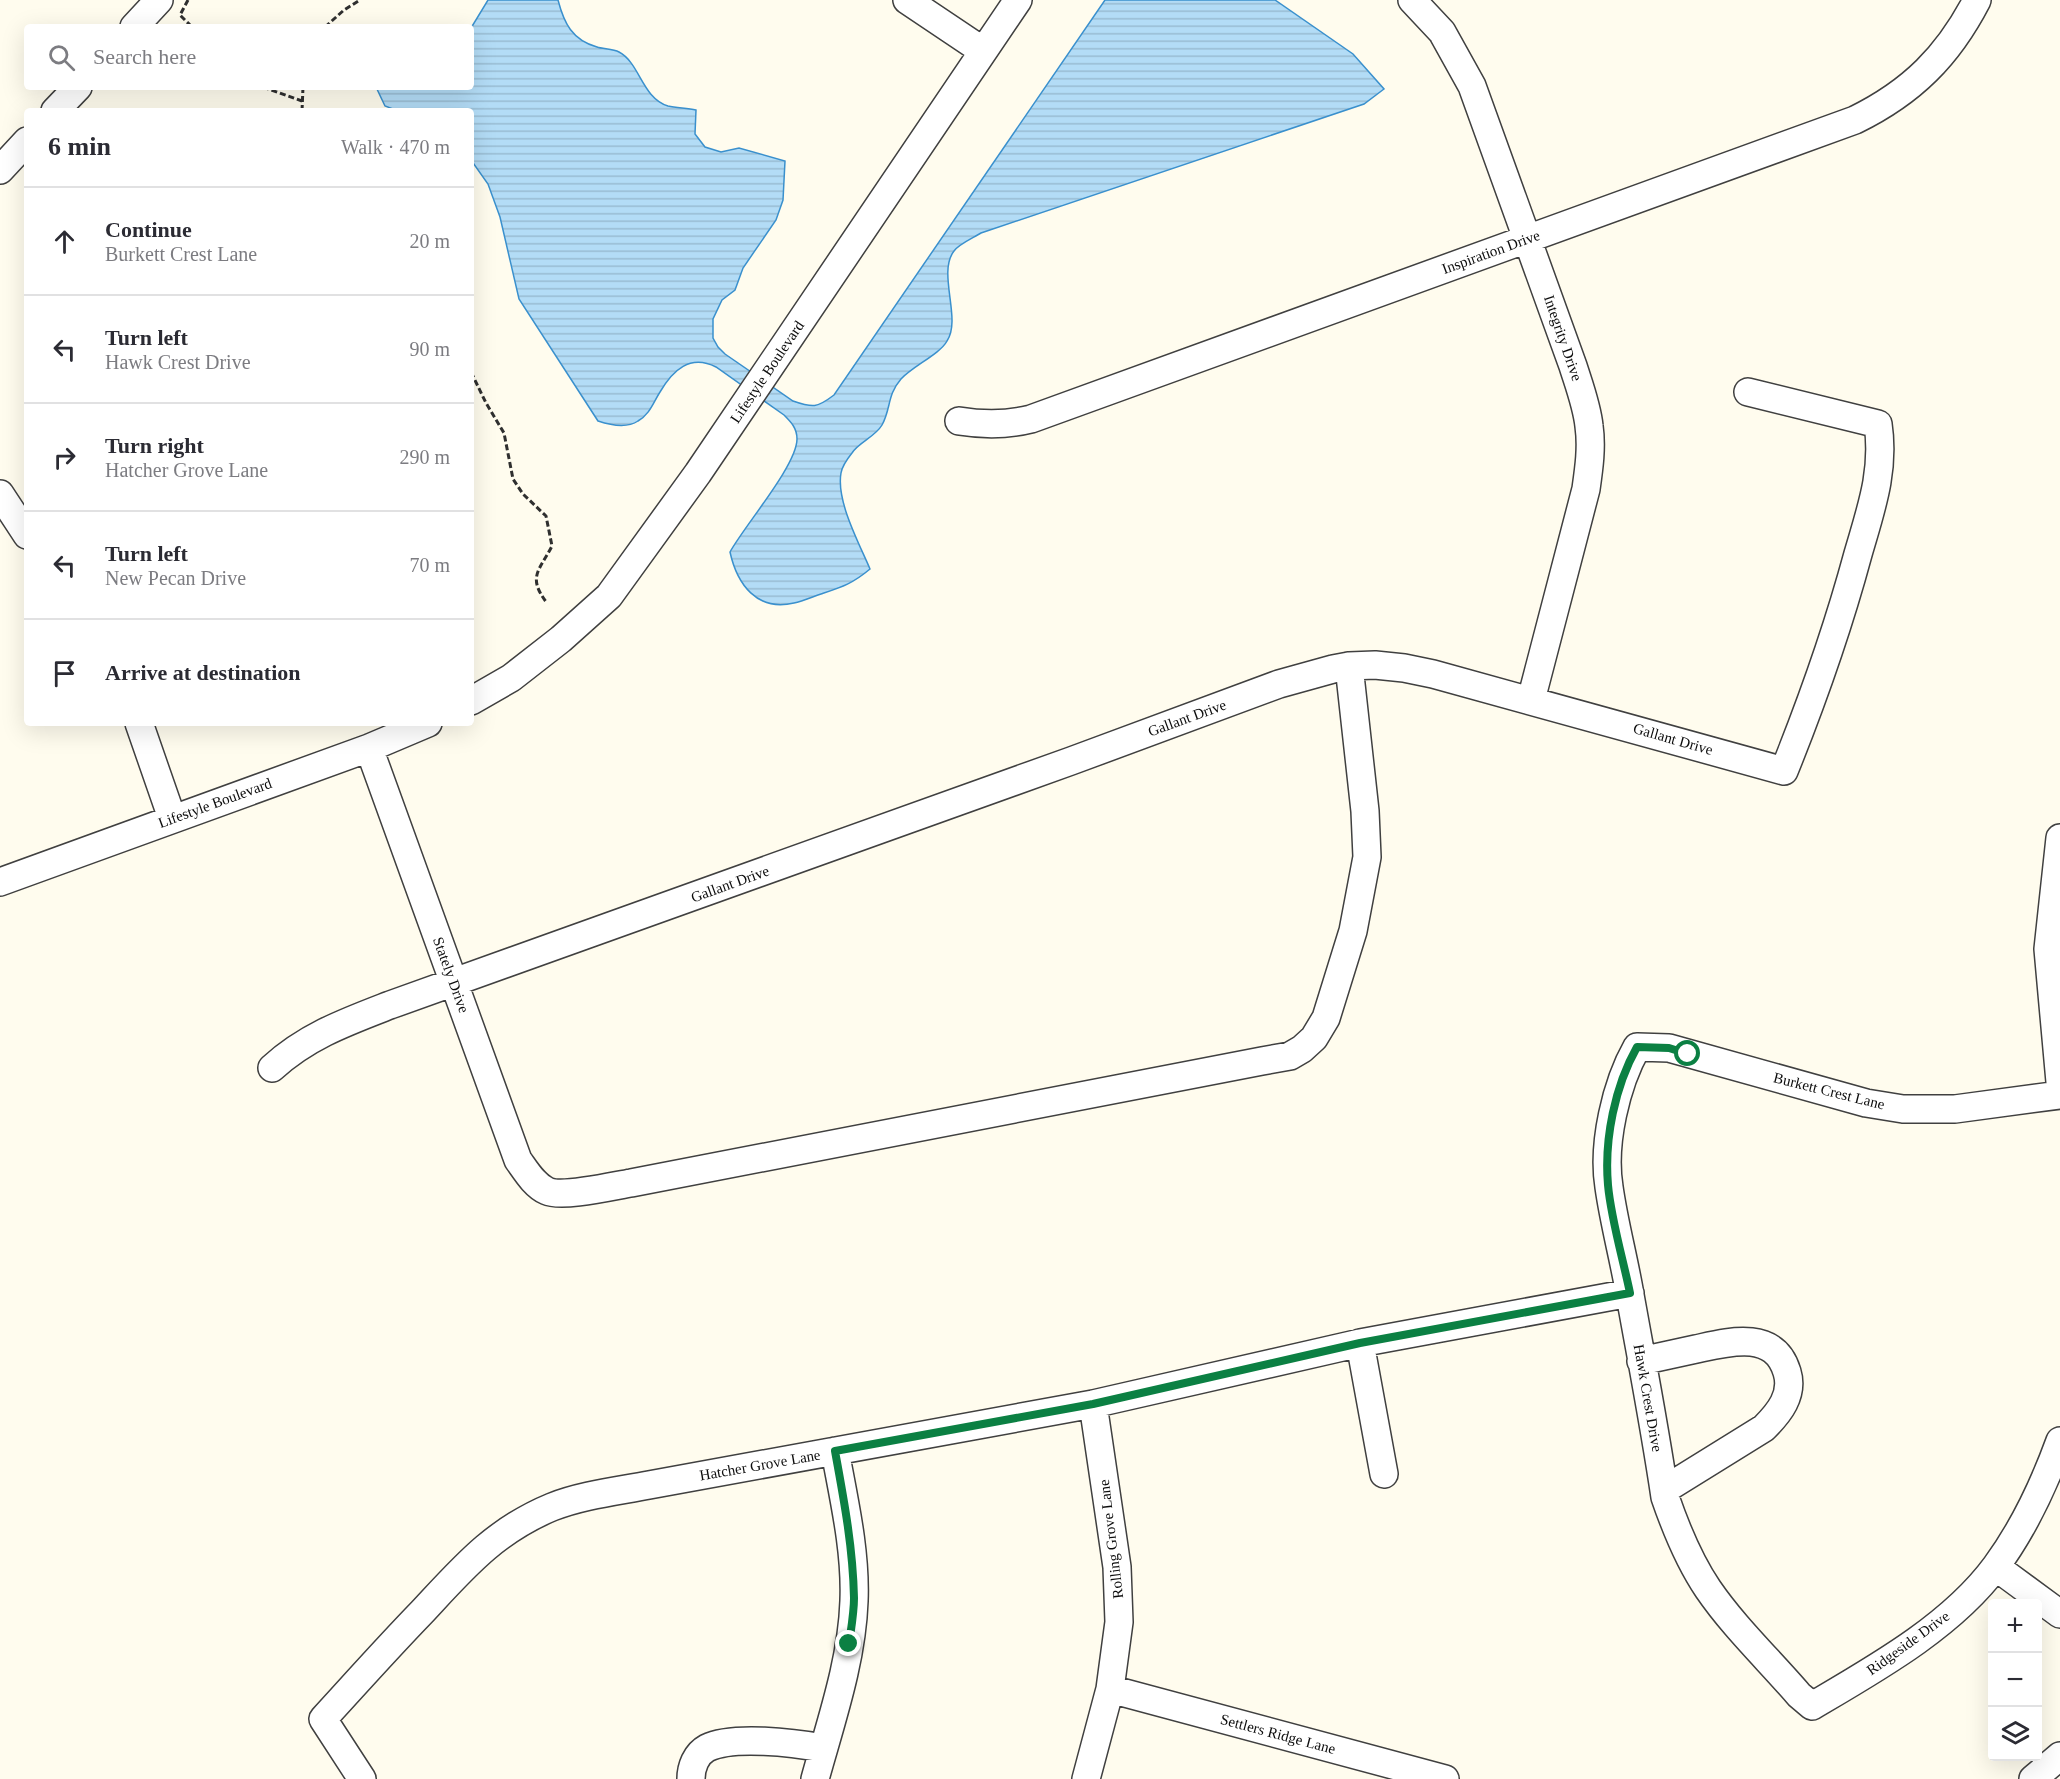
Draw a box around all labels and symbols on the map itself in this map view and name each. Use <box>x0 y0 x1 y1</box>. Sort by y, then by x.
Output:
street label: Inspiration Drive <box>1440 227 1542 277</box>
street label: Integrity Drive <box>1541 293 1585 383</box>
street label: Lifestyle Boulevard <box>727 318 807 426</box>
street label: Gallant Drive <box>1146 696 1229 740</box>
street label: Gallant Drive <box>1631 720 1715 758</box>
street label: Lifestyle Boulevard <box>156 775 274 831</box>
street label: Gallant Drive <box>689 862 772 906</box>
street label: Stately Drive <box>430 935 472 1015</box>
route start <box>1674 1040 1700 1066</box>
street label: Burkett Crest Lane <box>1772 1069 1887 1113</box>
street label: Hawk Crest Drive <box>1631 1343 1665 1453</box>
street label: Hatcher Grove Lane <box>698 1446 822 1484</box>
street label: Rolling Grove Lane <box>1096 1478 1126 1600</box>
street label: Ridgeside Drive <box>1864 1608 1953 1678</box>
route end <box>835 1630 861 1656</box>
street label: Settlers Ridge Lane <box>1219 1711 1338 1757</box>

